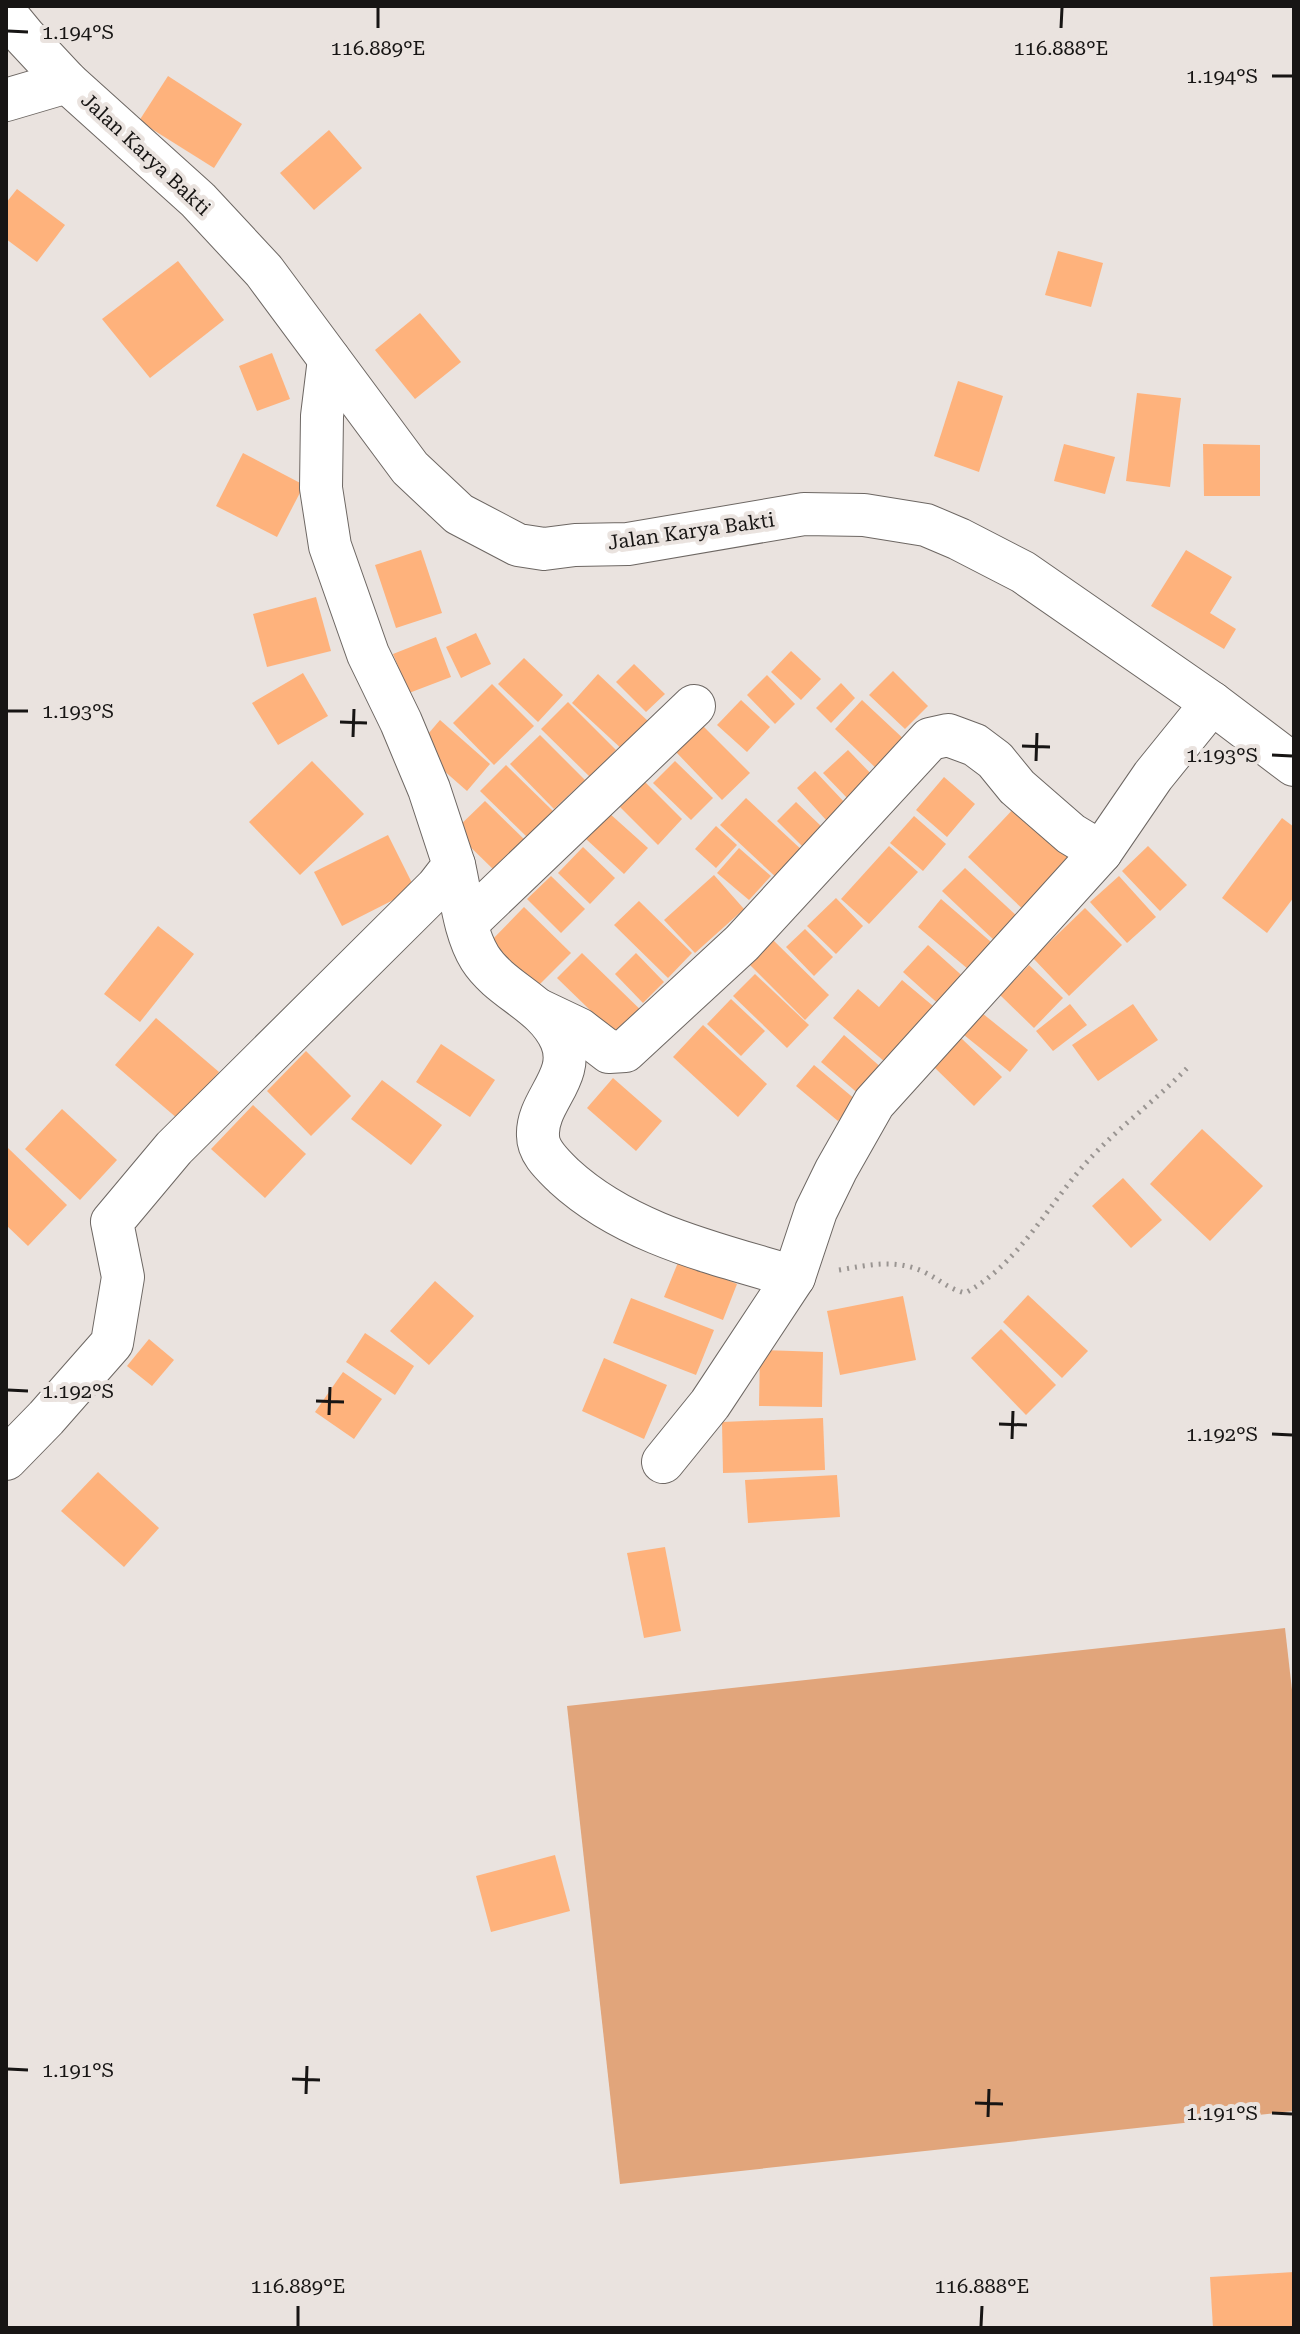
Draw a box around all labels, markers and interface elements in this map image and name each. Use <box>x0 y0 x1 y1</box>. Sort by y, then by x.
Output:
text: 1.194°S <box>42 20 114 44</box>
text: 116.889°E <box>331 36 425 60</box>
text: 116.888°E <box>1014 36 1108 60</box>
text: 1.194°S <box>1186 64 1258 88</box>
street label: Jalan Karya Bakti <box>76 88 216 220</box>
street label: Jalan Karya Bakti <box>606 507 776 555</box>
text: 1.193°S <box>42 699 114 723</box>
text: 1.193°S <box>1186 743 1258 767</box>
text: 1.192°S <box>42 1379 114 1403</box>
text: 1.192°S <box>1186 1422 1258 1446</box>
text: 1.191°S <box>42 2058 114 2082</box>
text: 1.191°S <box>1186 2101 1258 2125</box>
text: 116.889°E <box>251 2274 345 2298</box>
text: 116.888°E <box>935 2274 1029 2298</box>

